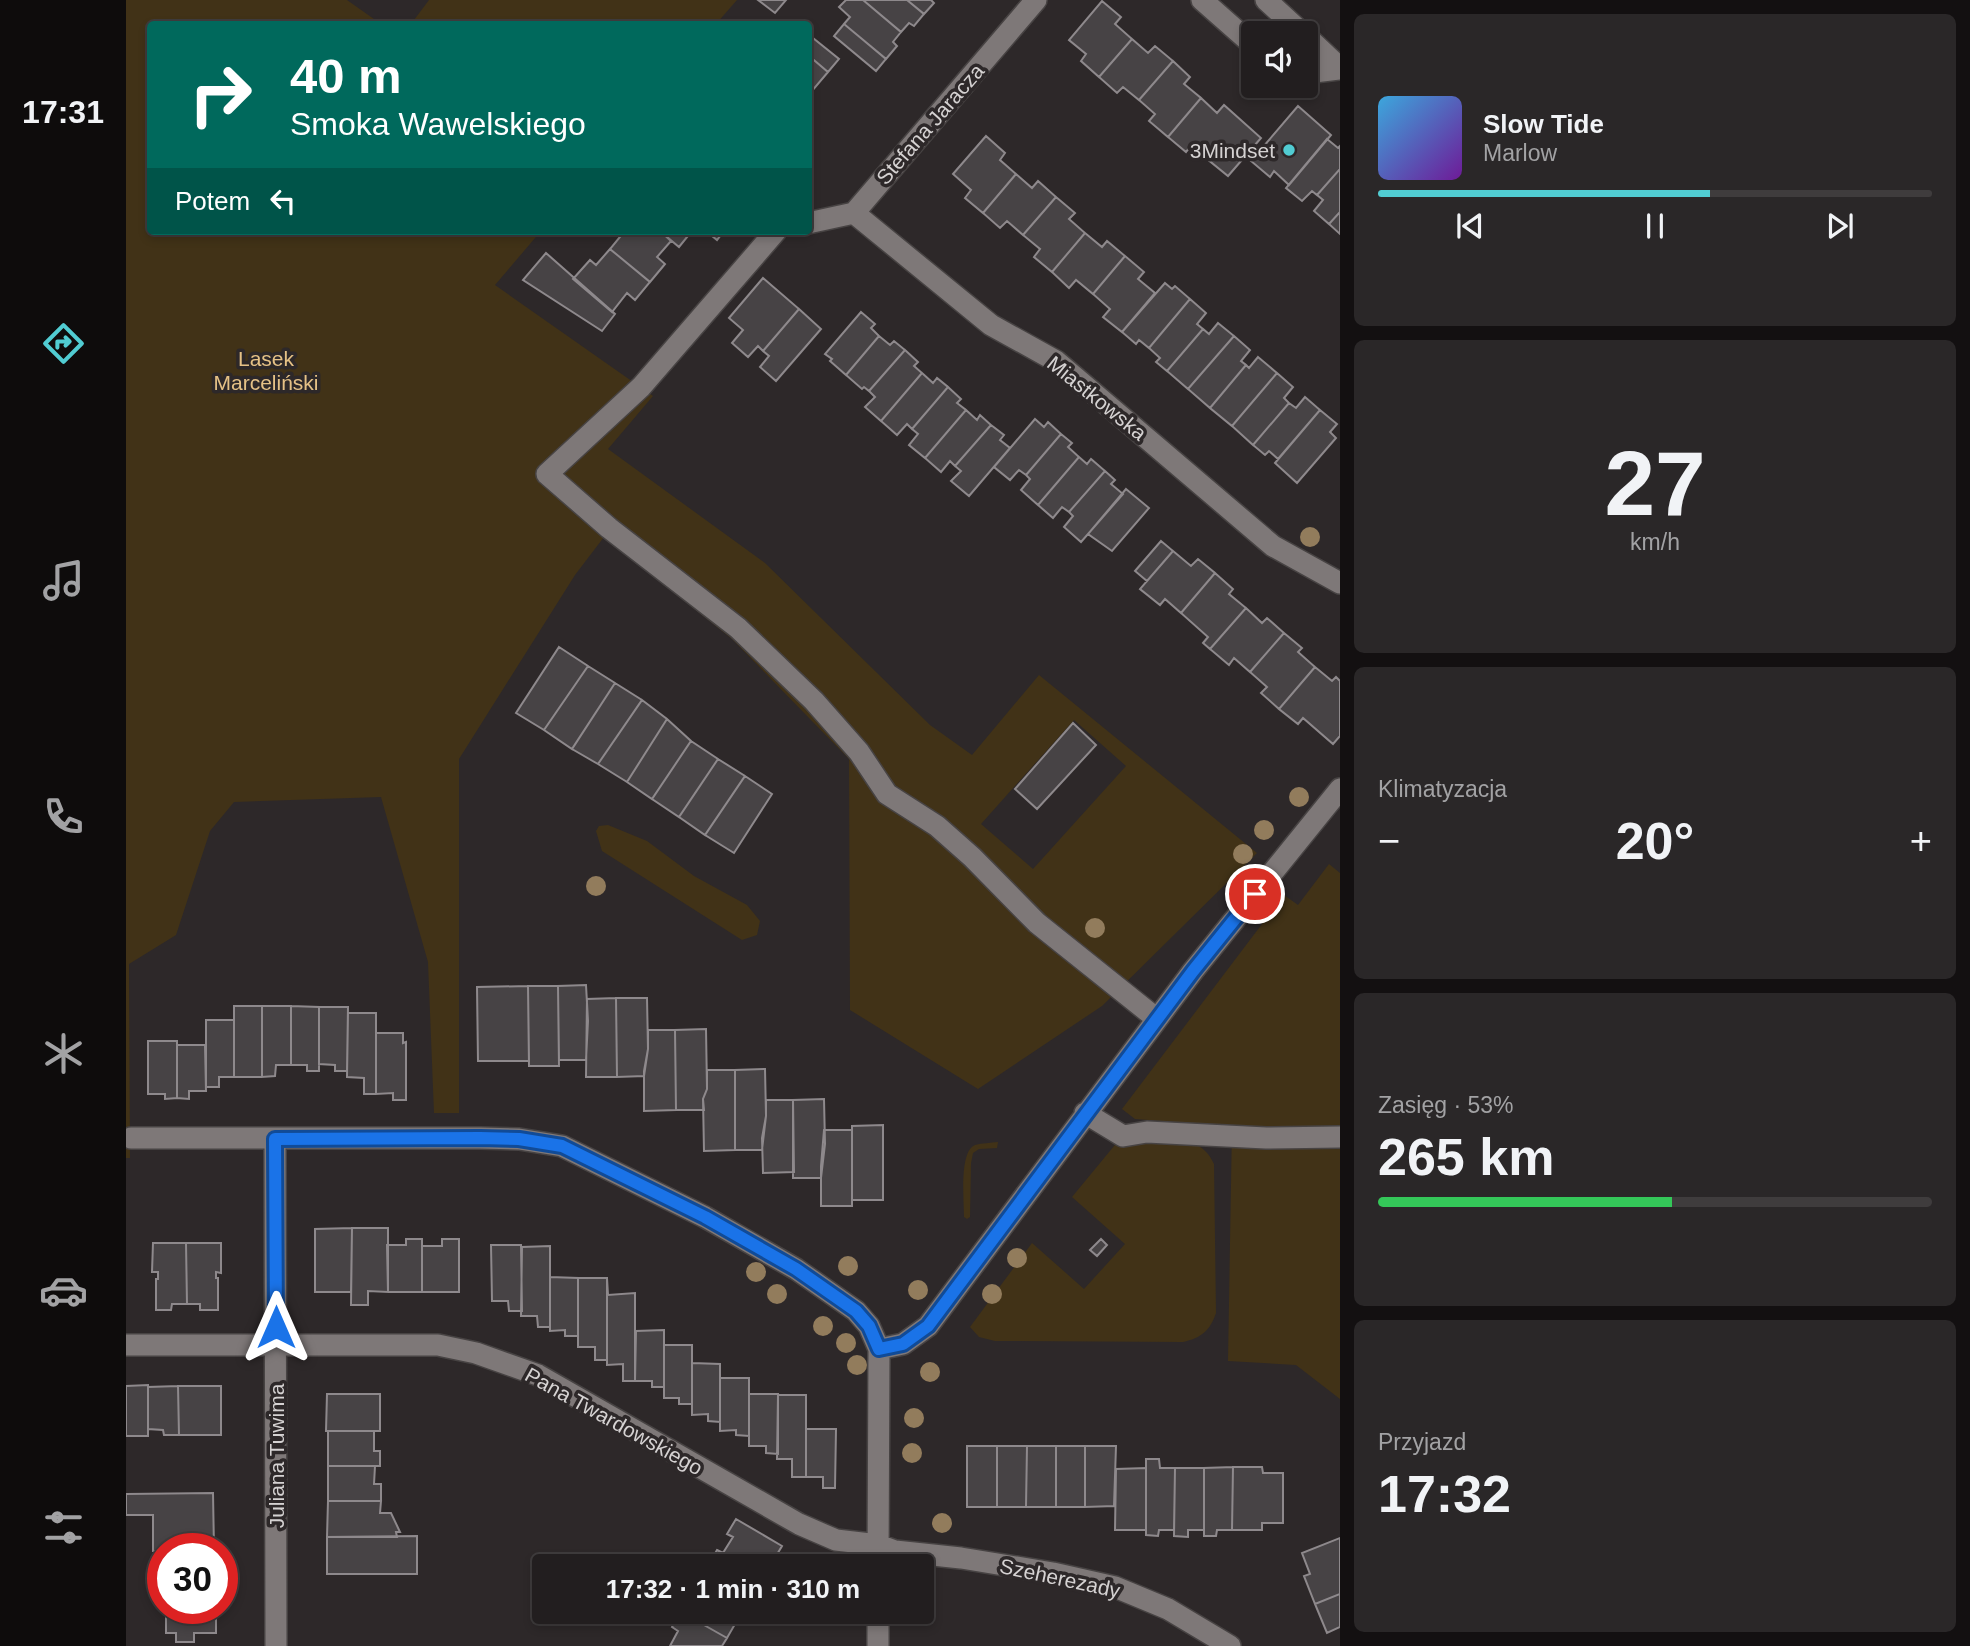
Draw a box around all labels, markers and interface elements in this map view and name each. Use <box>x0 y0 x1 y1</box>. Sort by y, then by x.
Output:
map controls <box>1241 21 1318 98</box>
button: sound <box>1241 21 1318 98</box>
icon: right <box>175 49 266 140</box>
text: 40 m <box>290 49 402 103</box>
street label: Stefana Jaracza <box>872 59 989 189</box>
text: 17:31 <box>22 94 104 130</box>
text: Smoka Wawelskiego <box>290 106 586 142</box>
text: Slow Tide <box>1483 109 1604 139</box>
place label: 3Mindset <box>1190 139 1275 162</box>
text: Marlow <box>1483 140 1557 166</box>
marker: 3Mindset <box>1281 142 1297 158</box>
icon: left <box>264 182 302 220</box>
text: Potem <box>175 186 250 216</box>
icon: previous <box>1451 207 1489 245</box>
icon: pause <box>1636 207 1674 245</box>
icon: next <box>1821 207 1859 245</box>
icon: directions <box>39 319 88 368</box>
park label: Lasek Marceliński <box>213 347 319 394</box>
street label: Miastkowska <box>1043 351 1151 445</box>
text: 27 <box>1604 433 1706 534</box>
text: km/h <box>1630 529 1680 555</box>
icon: music <box>39 556 88 605</box>
text: Klimatyzacja <box>1378 776 1507 802</box>
icon: phone <box>39 792 88 841</box>
text: 20° <box>1616 812 1694 870</box>
text: − <box>1378 820 1400 862</box>
text: + <box>1910 820 1932 862</box>
pin <box>1225 864 1285 924</box>
icon: arrive <box>1236 875 1274 913</box>
icon: climate <box>39 1029 88 1078</box>
text: Zasięg · 53% <box>1378 1092 1514 1118</box>
text: 265 km <box>1378 1128 1554 1186</box>
icon: car <box>39 1266 88 1315</box>
position arrow <box>239 1290 313 1364</box>
street label: Pana Twardowskiego <box>521 1363 707 1479</box>
street label: Juliana Tuwima <box>265 1383 288 1528</box>
text: Przyjazd <box>1378 1429 1466 1455</box>
text: 17:32 <box>1378 1465 1511 1523</box>
icon: filters <box>39 1503 88 1552</box>
speed limit sign: 30 <box>147 1533 238 1624</box>
street label: Szeherezady <box>998 1554 1123 1602</box>
text: 17:32 · 1 min · 310 m <box>606 1574 860 1604</box>

